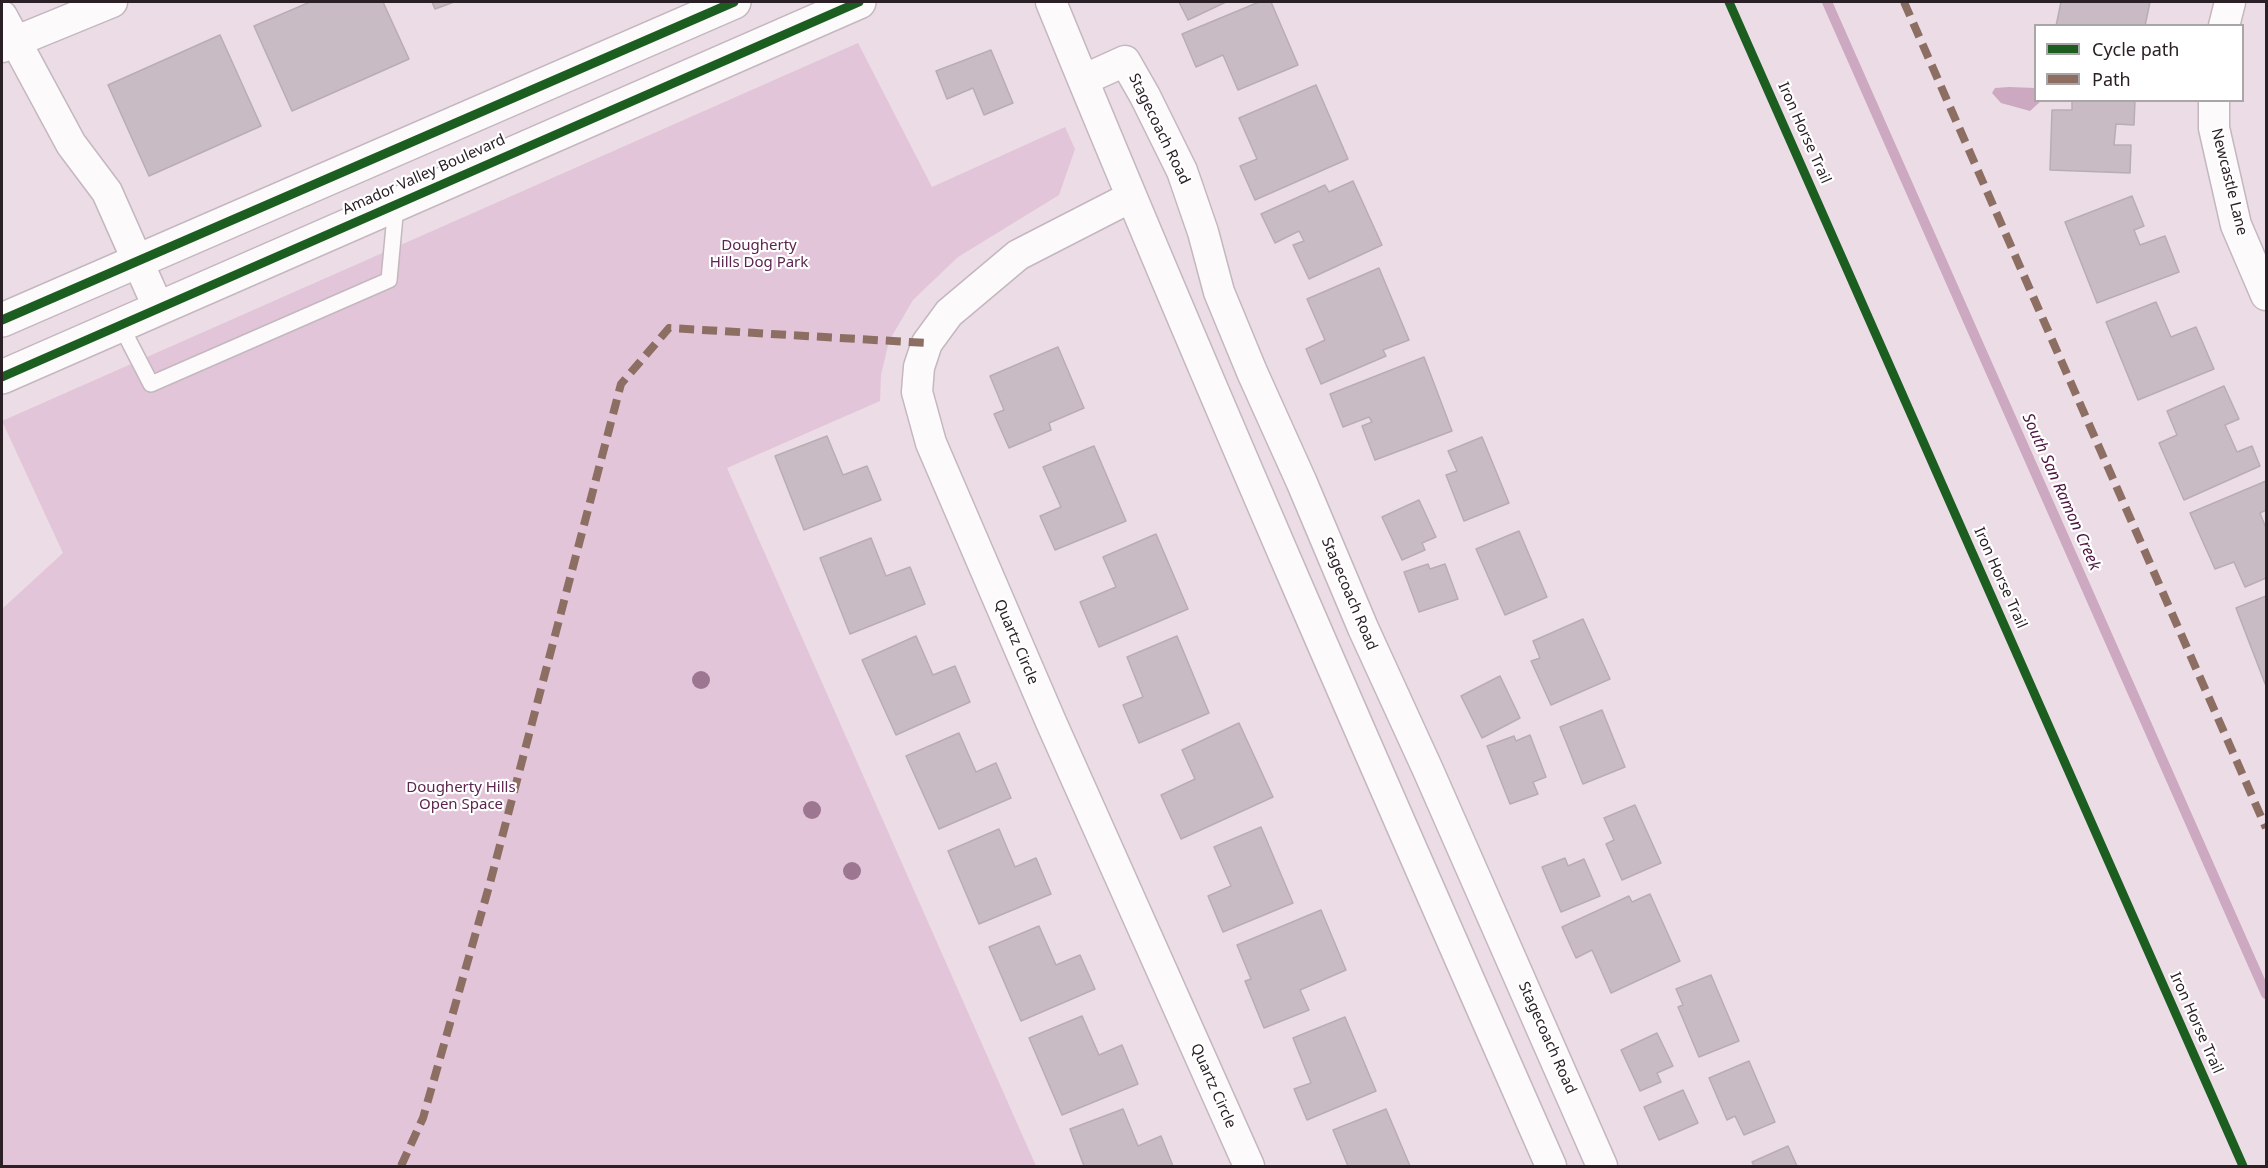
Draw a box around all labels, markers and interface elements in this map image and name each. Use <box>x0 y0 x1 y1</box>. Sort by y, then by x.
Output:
legend <box>2034 24 2244 102</box>
text: Cycle path <box>2092 37 2179 61</box>
text: Path <box>2092 67 2131 91</box>
street label: Stagecoach Road <box>1124 71 1194 187</box>
street label: Iron Horse Trail <box>1774 80 1834 186</box>
street label: Newcastle Lane <box>2207 127 2251 237</box>
street label: Amador Valley Boulevard <box>340 131 508 219</box>
park label: Dougherty Hills Dog Park <box>710 237 808 272</box>
water label: South San Ramon Creek <box>2018 411 2104 573</box>
street label: Iron Horse Trail <box>1970 525 2030 631</box>
street label: Stagecoach Road <box>1317 535 1381 653</box>
street label: Quartz Circle <box>990 597 1042 687</box>
park label: Dougherty Hills Open Space <box>406 779 516 814</box>
street label: Iron Horse Trail <box>2166 970 2226 1076</box>
street label: Stagecoach Road <box>1514 979 1580 1097</box>
street label: Quartz Circle <box>1186 1041 1240 1131</box>

